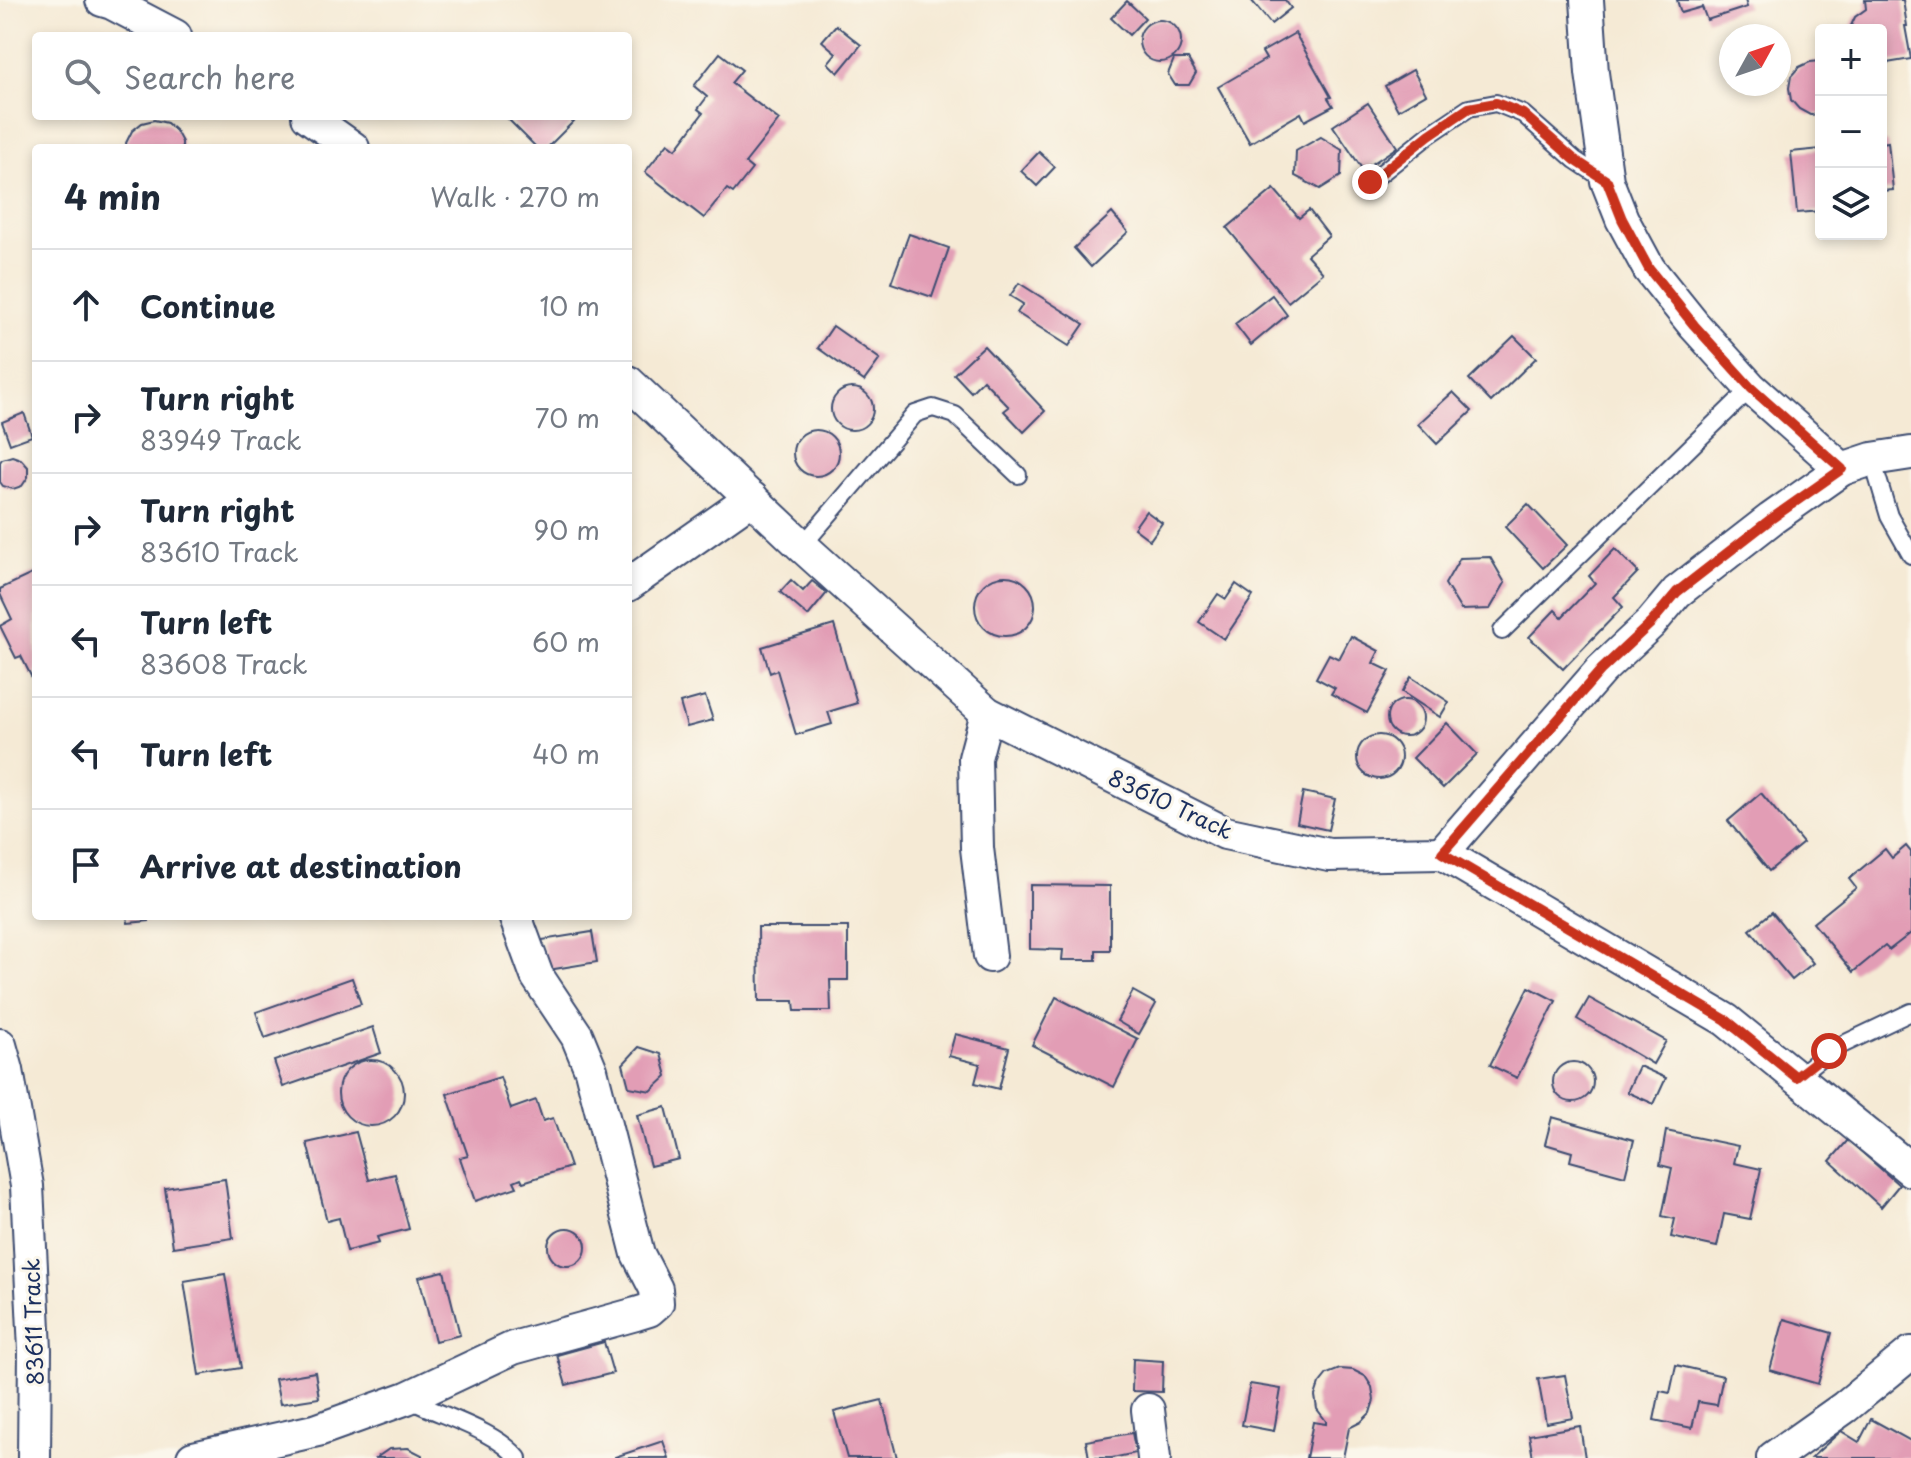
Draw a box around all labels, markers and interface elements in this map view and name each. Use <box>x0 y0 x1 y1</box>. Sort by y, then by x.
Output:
north arrow <box>1719 24 1791 96</box>
map controls <box>1815 24 1887 240</box>
button: + <box>1815 24 1887 96</box>
search box <box>32 32 632 120</box>
icon: search <box>60 54 104 98</box>
text: Search here <box>124 54 296 99</box>
button: − <box>1815 96 1887 168</box>
route end <box>1352 164 1388 200</box>
button: layers <box>1815 168 1887 240</box>
text: 4 min <box>64 170 161 222</box>
text: Walk · 270 m <box>430 177 600 216</box>
icon: ahead <box>64 283 108 327</box>
text: Continue <box>140 283 275 328</box>
text: 10 m <box>539 286 600 325</box>
text: Turn right <box>140 375 295 420</box>
icon: right <box>64 395 108 439</box>
text: 70 m <box>535 398 600 437</box>
text: 83949 Track <box>140 420 302 459</box>
text: Turn right <box>140 487 295 532</box>
icon: right <box>64 507 108 551</box>
text: 90 m <box>533 510 600 549</box>
text: 83610 Track <box>140 532 299 571</box>
text: Turn left <box>140 599 272 644</box>
icon: left <box>64 619 108 663</box>
text: 60 m <box>532 622 600 661</box>
text: 83608 Track <box>140 644 308 683</box>
icon: left <box>64 731 108 775</box>
text: Turn left <box>140 731 272 776</box>
text: 40 m <box>532 734 600 773</box>
street label: 83610 Track <box>1103 760 1239 846</box>
icon: arrive <box>64 843 108 887</box>
text: Arrive at destination <box>140 843 462 888</box>
route start <box>1811 1033 1847 1069</box>
street label: 83611 Track <box>13 1258 51 1386</box>

